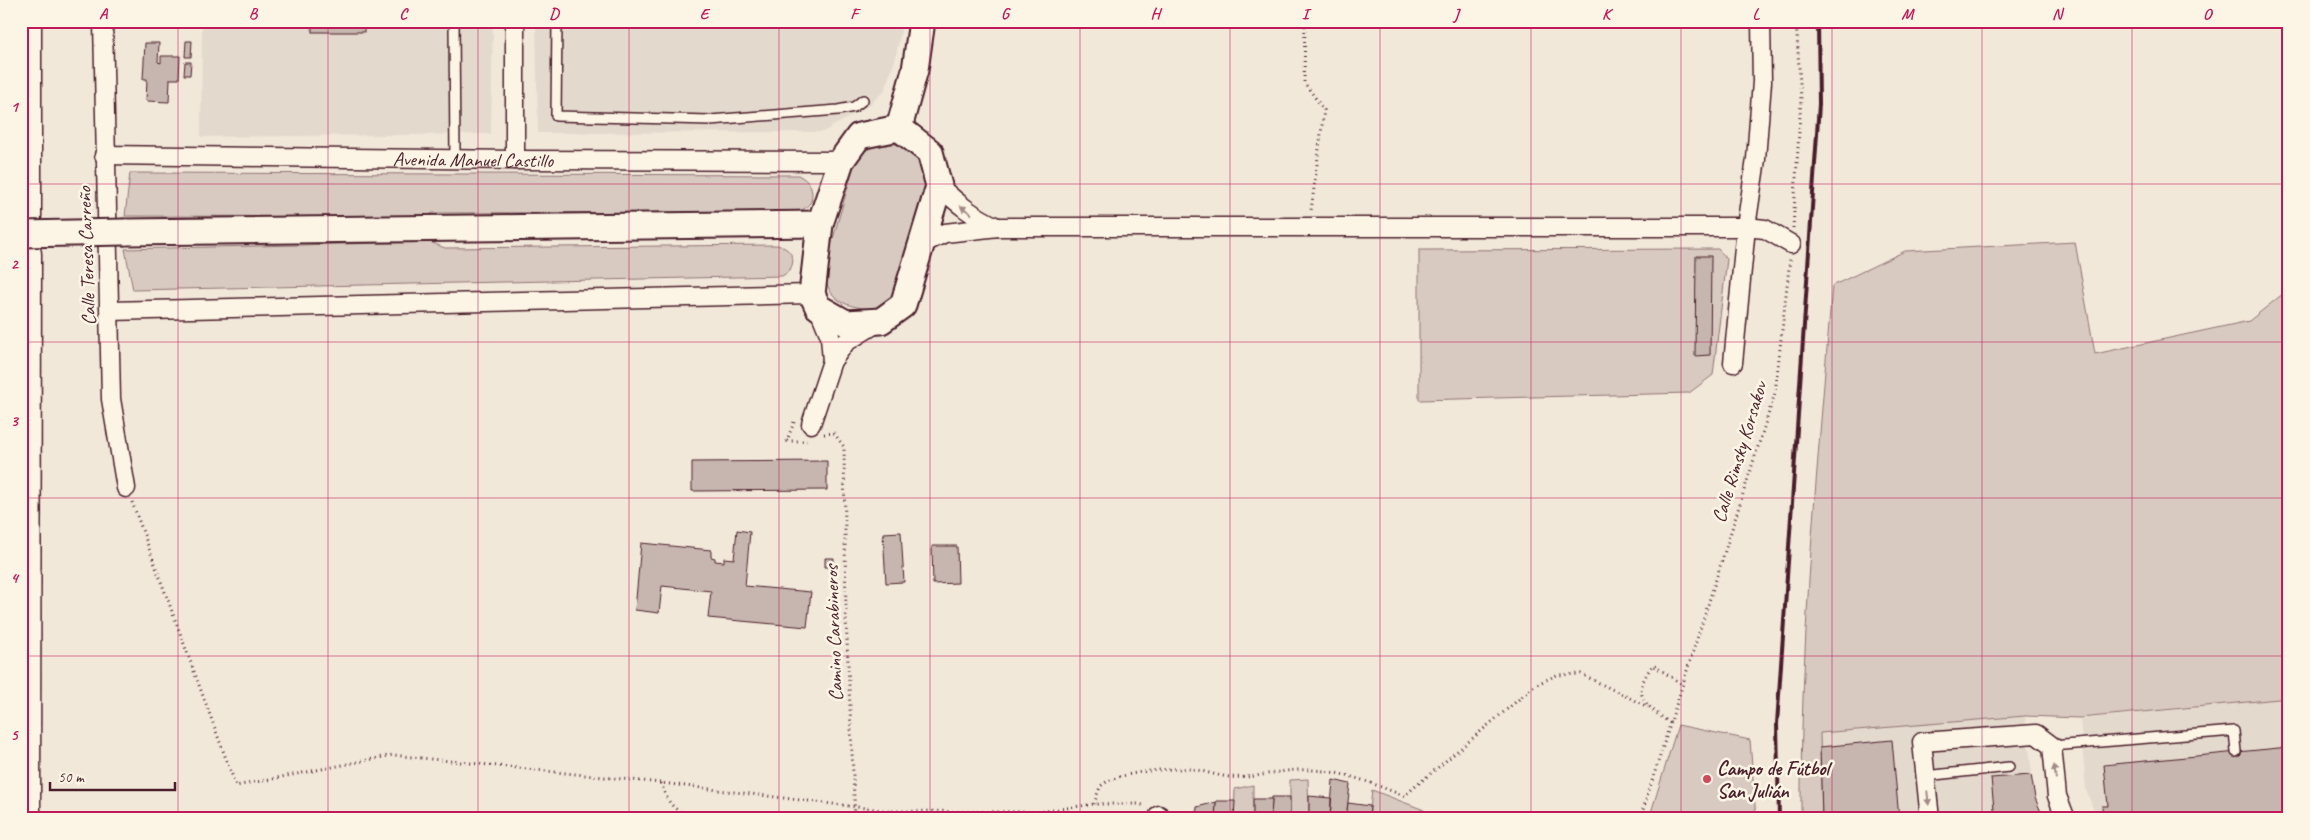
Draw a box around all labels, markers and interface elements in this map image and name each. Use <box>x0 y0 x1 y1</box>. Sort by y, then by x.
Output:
text: A <box>99 4 109 24</box>
text: B <box>249 4 259 24</box>
text: C <box>399 4 409 24</box>
text: D <box>549 4 560 24</box>
text: E <box>700 4 711 24</box>
text: F <box>850 4 861 24</box>
text: G <box>1001 4 1011 24</box>
text: H <box>1150 4 1162 24</box>
text: I <box>1302 4 1312 24</box>
text: J <box>1452 4 1461 24</box>
text: K <box>1602 4 1614 24</box>
text: L <box>1753 4 1761 24</box>
text: M <box>1901 4 1915 24</box>
text: N <box>2052 4 2065 24</box>
text: O <box>2203 4 2213 24</box>
text: 1 <box>10 97 19 117</box>
street label: Avenida Manuel Castillo <box>393 147 554 173</box>
street label: Calle Teresa Carreño <box>72 185 101 326</box>
one-way arrow <box>960 205 973 215</box>
text: 2 <box>10 254 19 274</box>
street label: Calle Rimsky Korsakov <box>1706 376 1773 526</box>
text: 3 <box>10 411 19 431</box>
street label: Camino Carabineros <box>819 562 848 702</box>
text: 4 <box>10 568 19 588</box>
text: 5 <box>11 725 20 745</box>
place label: Campo de Fútbol San Julián <box>1717 756 1832 804</box>
scale bar <box>50 760 175 792</box>
one-way arrow <box>2051 763 2059 779</box>
text: 50 m <box>58 768 85 787</box>
marker: Campo de Fútbol San Julián <box>1701 773 1713 785</box>
one-way arrow <box>1924 790 1932 806</box>

